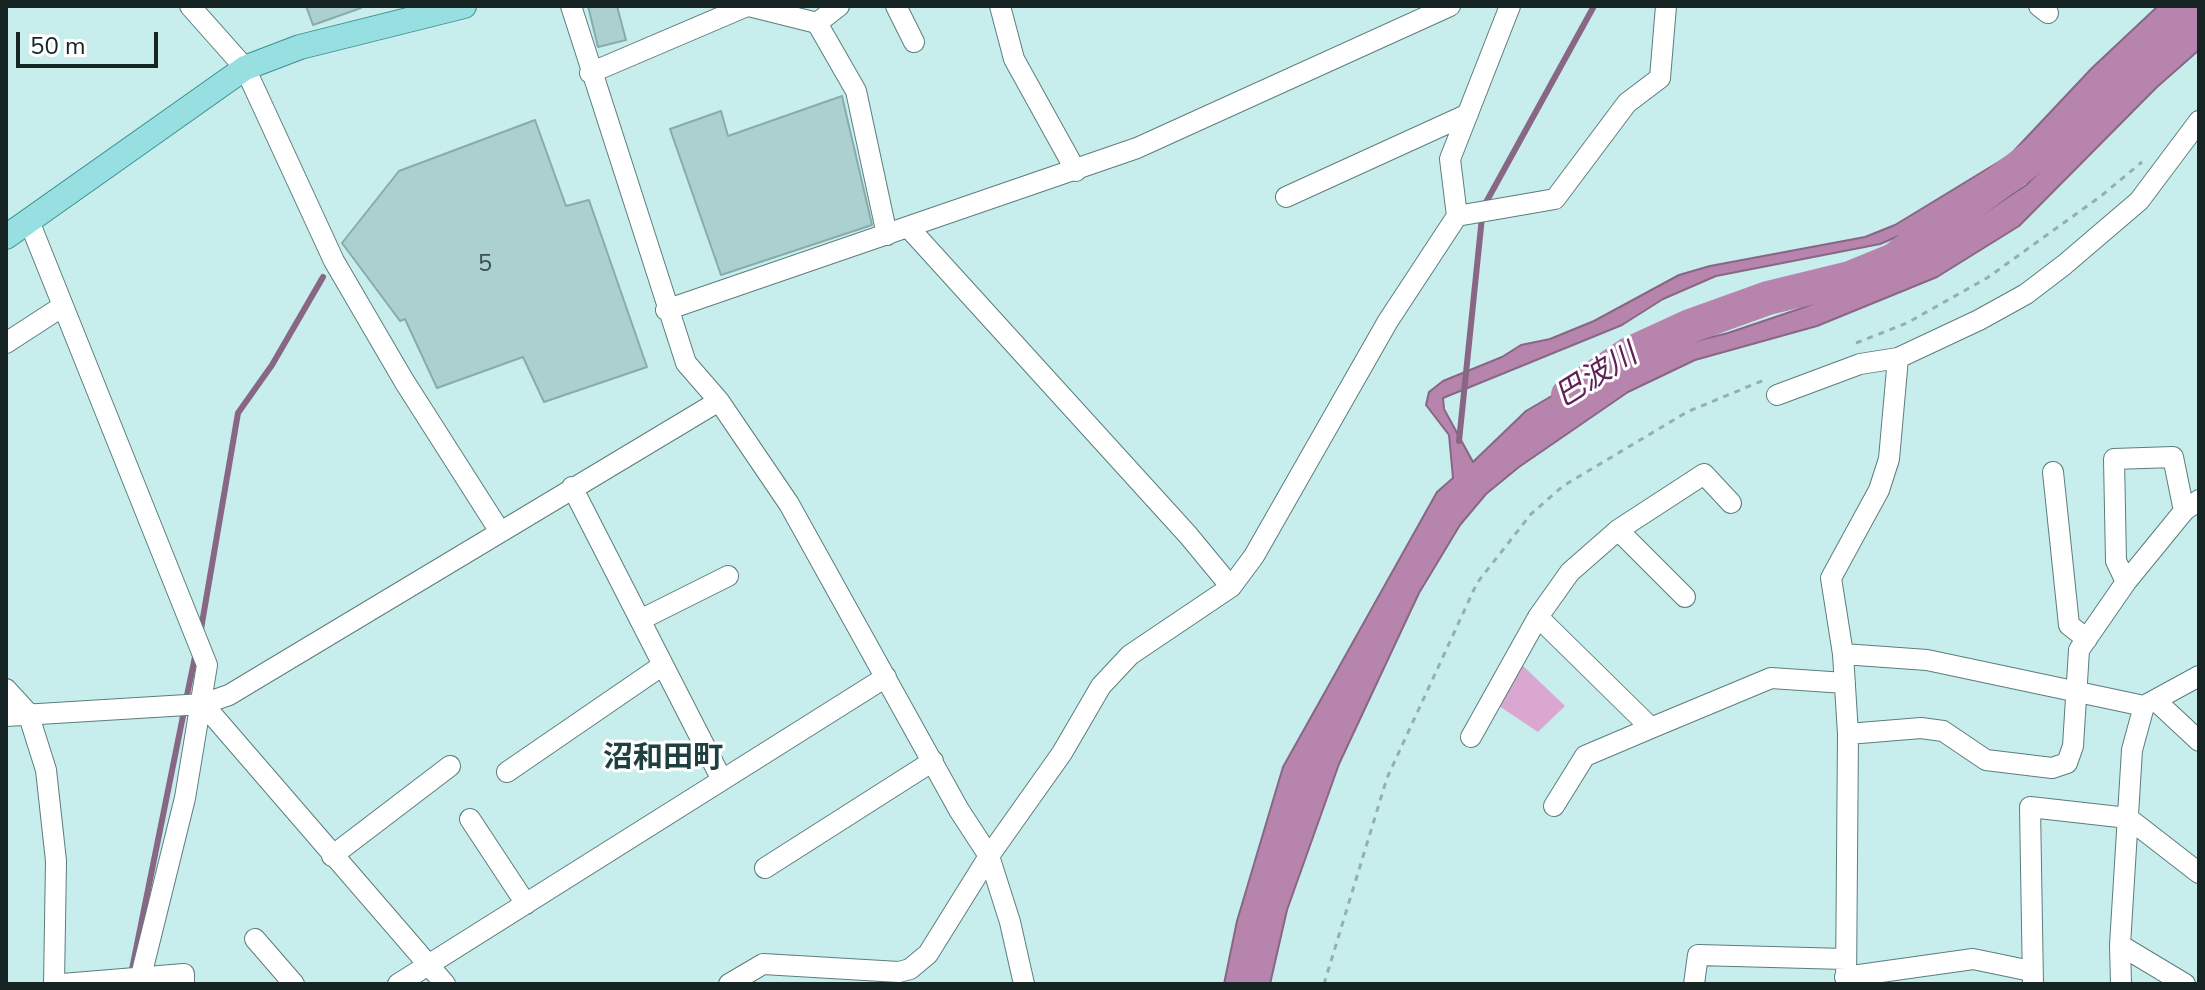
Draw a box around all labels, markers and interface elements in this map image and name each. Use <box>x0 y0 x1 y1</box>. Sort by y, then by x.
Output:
scale bar <box>20 16 162 66</box>
text: 50 m <box>30 30 86 62</box>
house number: 5 <box>478 251 492 279</box>
water label: 巴波川 <box>1549 338 1645 416</box>
district label: 沼和田町 <box>603 742 723 778</box>

